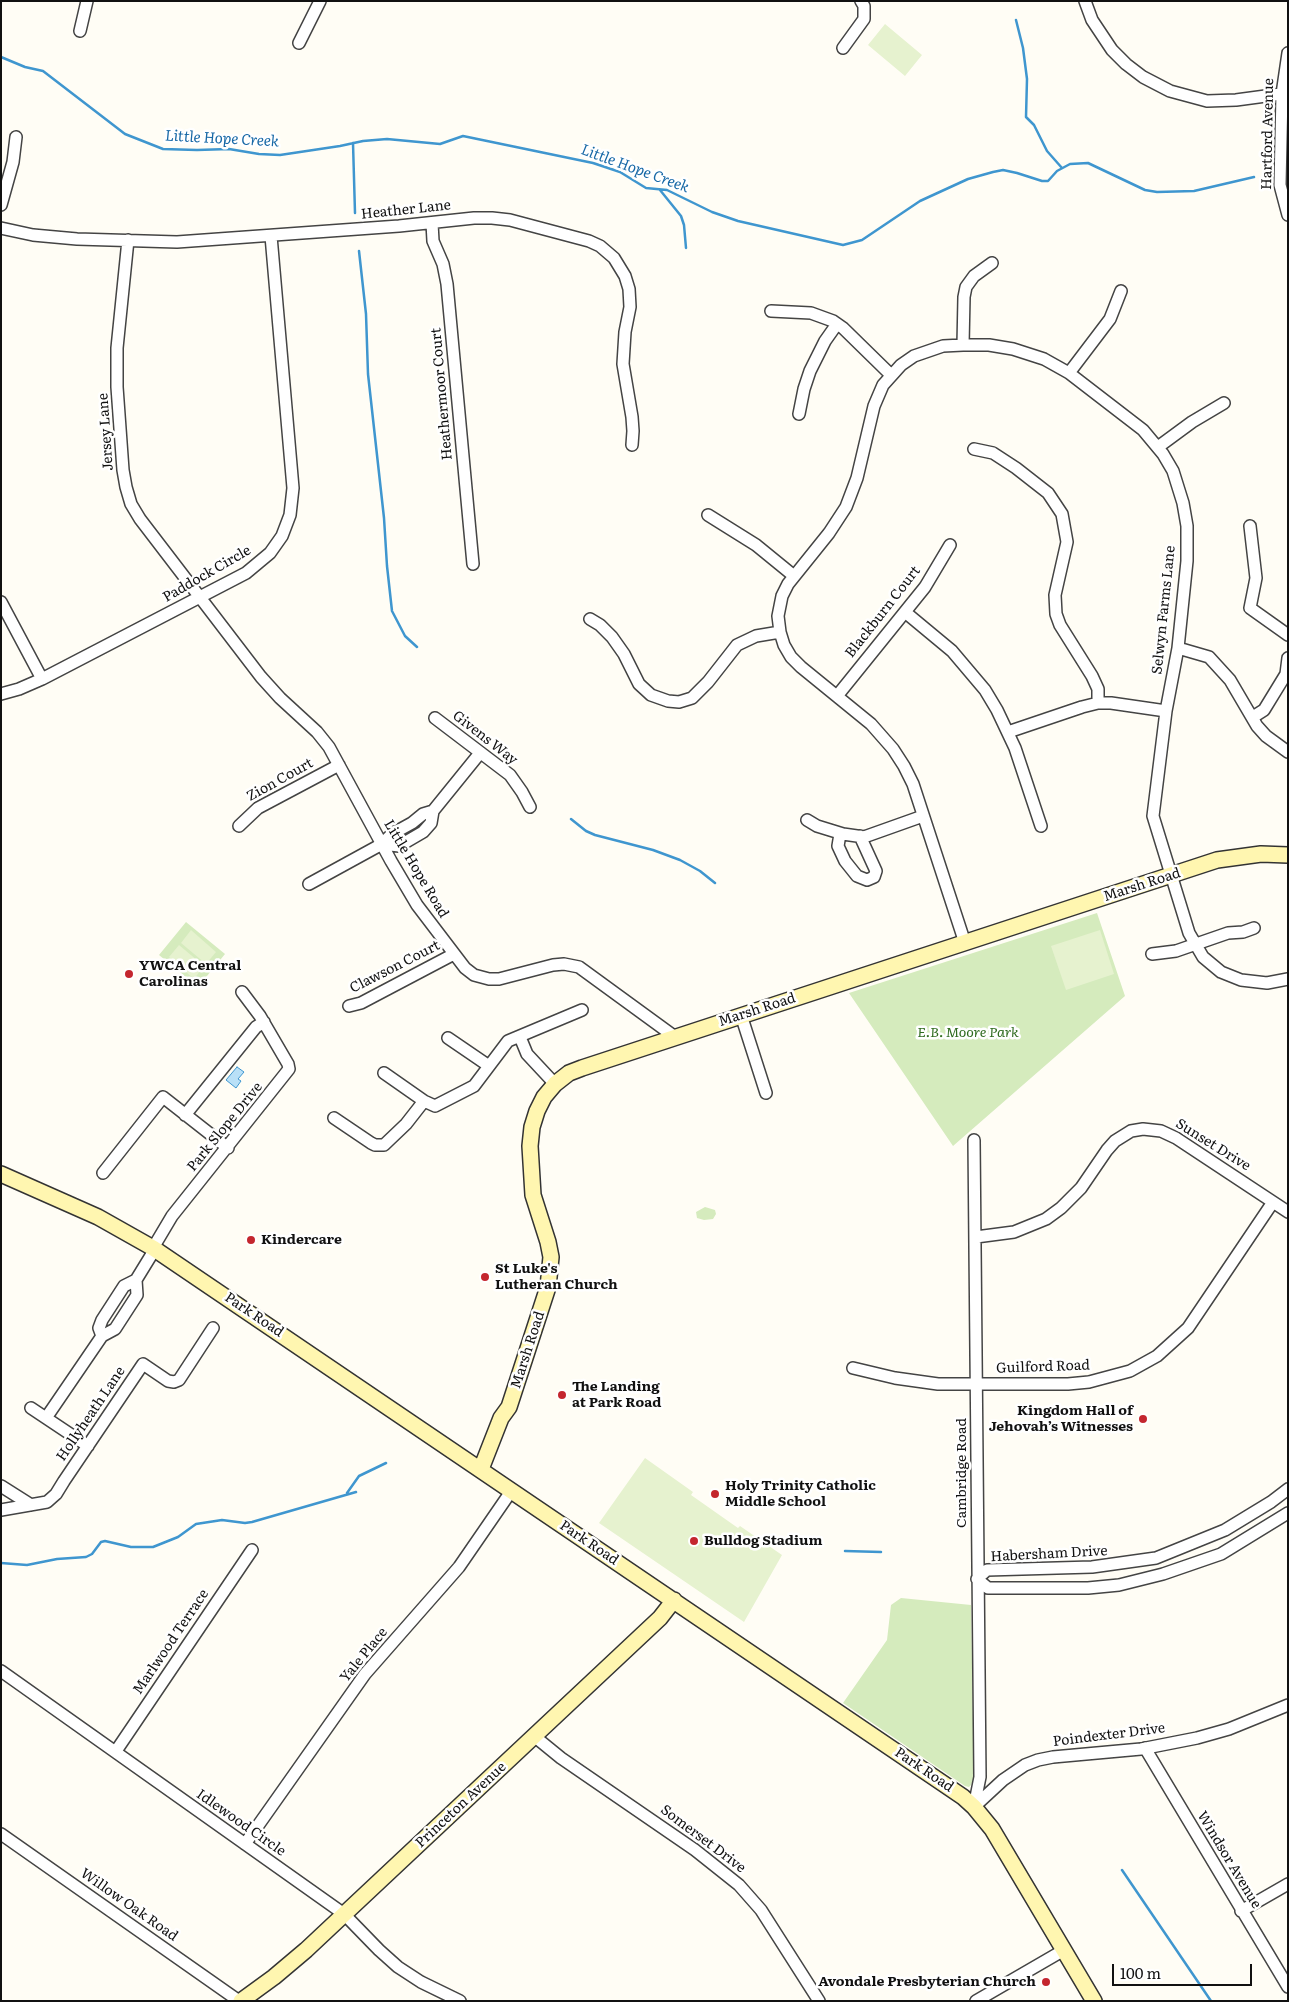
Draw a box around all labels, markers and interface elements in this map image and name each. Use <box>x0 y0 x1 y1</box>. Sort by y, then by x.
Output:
street label: Hartford Avenue <box>1259 78 1277 190</box>
water label: Little Hope Creek <box>165 127 279 151</box>
water label: Little Hope Creek <box>578 141 692 197</box>
street label: Heather Lane <box>360 197 452 223</box>
street label: Heathermoor Court <box>428 327 456 461</box>
street label: Jersey Lane <box>95 393 117 471</box>
street label: Paddock Circle <box>160 542 254 606</box>
street label: Selwyn Farms Lane <box>1149 545 1179 675</box>
street label: Blackburn Court <box>842 563 924 661</box>
street label: Givens Way <box>449 707 521 769</box>
street label: Zion Court <box>244 755 316 805</box>
street label: Little Hope Road <box>380 817 452 921</box>
street label: Marsh Road <box>1101 865 1183 905</box>
street label: Clawson Court <box>347 937 443 997</box>
place label: YWCA Central Carolinas <box>139 958 241 990</box>
marker: YWCA Central Carolinas <box>123 968 135 980</box>
street label: Marsh Road <box>716 990 798 1030</box>
park label: E.B. Moore Park <box>917 1025 1019 1041</box>
street label: Park Slope Drive <box>184 1079 266 1175</box>
street label: Sunset Drive <box>1173 1115 1253 1175</box>
place label: Kindercare <box>261 1232 342 1248</box>
marker: Kindercare <box>245 1234 257 1246</box>
place label: St Luke's Lutheran Church <box>495 1261 618 1294</box>
marker: St Luke's Lutheran Church <box>479 1271 491 1283</box>
street label: Park Road <box>221 1289 287 1341</box>
street label: Marsh Road <box>508 1309 548 1391</box>
street label: Guilford Road <box>996 1357 1090 1377</box>
street label: Hollyheath Lane <box>53 1364 129 1464</box>
place label: The Landing at Park Road <box>572 1379 661 1411</box>
marker: The Landing at Park Road <box>556 1389 568 1401</box>
place label: Kingdom Hall of Jehovah’s Witnesses <box>989 1403 1133 1435</box>
marker: Kingdom Hall of Jehovah’s Witnesses <box>1137 1413 1149 1425</box>
street label: Cambridge Road <box>954 1418 970 1528</box>
place label: Holy Trinity Catholic Middle School <box>725 1478 876 1510</box>
marker: Holy Trinity Catholic Middle School <box>709 1488 721 1500</box>
street label: Park Road <box>556 1517 622 1569</box>
place label: Bulldog Stadium <box>704 1533 822 1549</box>
marker: Bulldog Stadium <box>688 1535 700 1547</box>
street label: Habersham Drive <box>990 1543 1108 1565</box>
street label: Marlwood Terrace <box>130 1586 212 1698</box>
street label: Yale Place <box>337 1624 391 1686</box>
street label: Poindexter Drive <box>1052 1720 1166 1750</box>
street label: Park Road <box>891 1744 957 1796</box>
street label: Princeton Avenue <box>412 1759 510 1851</box>
street label: Idlewood Circle <box>193 1786 289 1860</box>
street label: Somerset Drive <box>657 1802 749 1876</box>
street label: Windsor Avenue <box>1193 1808 1265 1912</box>
street label: Willow Oak Road <box>77 1865 181 1945</box>
scale bar <box>1114 1954 1254 1986</box>
text: 100 m <box>1120 1961 1161 1984</box>
place label: Avondale Presbyterian Church <box>818 1974 1036 1990</box>
marker: Avondale Presbyterian Church <box>1040 1976 1052 1988</box>

